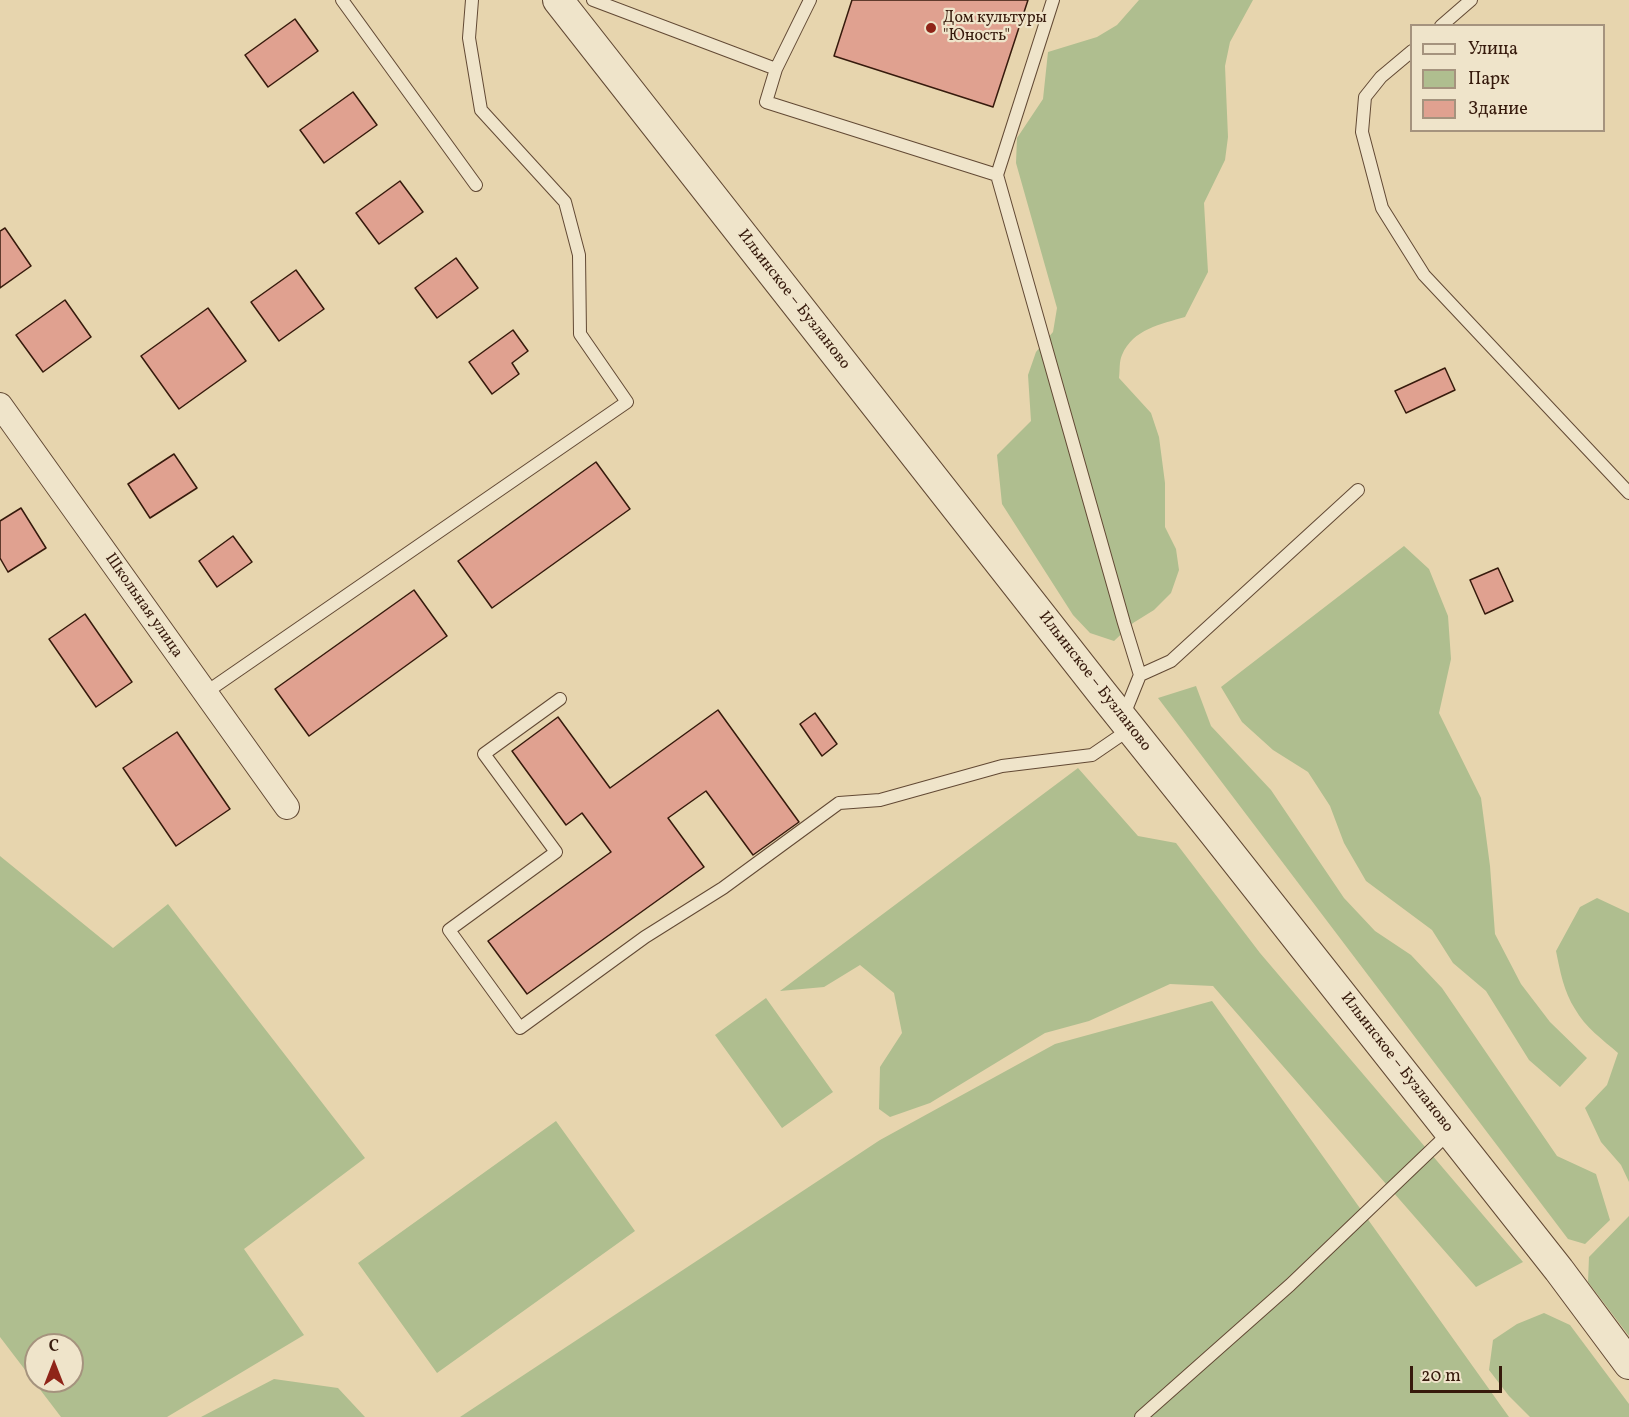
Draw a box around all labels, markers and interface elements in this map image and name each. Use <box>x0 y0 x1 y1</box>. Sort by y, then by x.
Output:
place label: Дом культуры "Юность" <box>943 9 1047 47</box>
marker: Дом культуры "Юность" <box>924 21 938 35</box>
legend <box>1410 24 1605 132</box>
text: Улица <box>1468 37 1518 62</box>
text: Парк <box>1468 67 1510 92</box>
text: Здание <box>1468 97 1528 122</box>
street label: Ильинское – Бузланово <box>732 226 854 374</box>
street label: Школьная улица <box>100 550 186 662</box>
street label: Ильинское – Бузланово <box>1033 608 1155 756</box>
street label: Ильинское – Бузланово <box>1335 989 1457 1137</box>
north arrow <box>24 1333 84 1393</box>
text: С <box>49 1336 59 1358</box>
scale bar <box>1413 1354 1504 1392</box>
text: 20 m <box>1421 1364 1461 1389</box>

